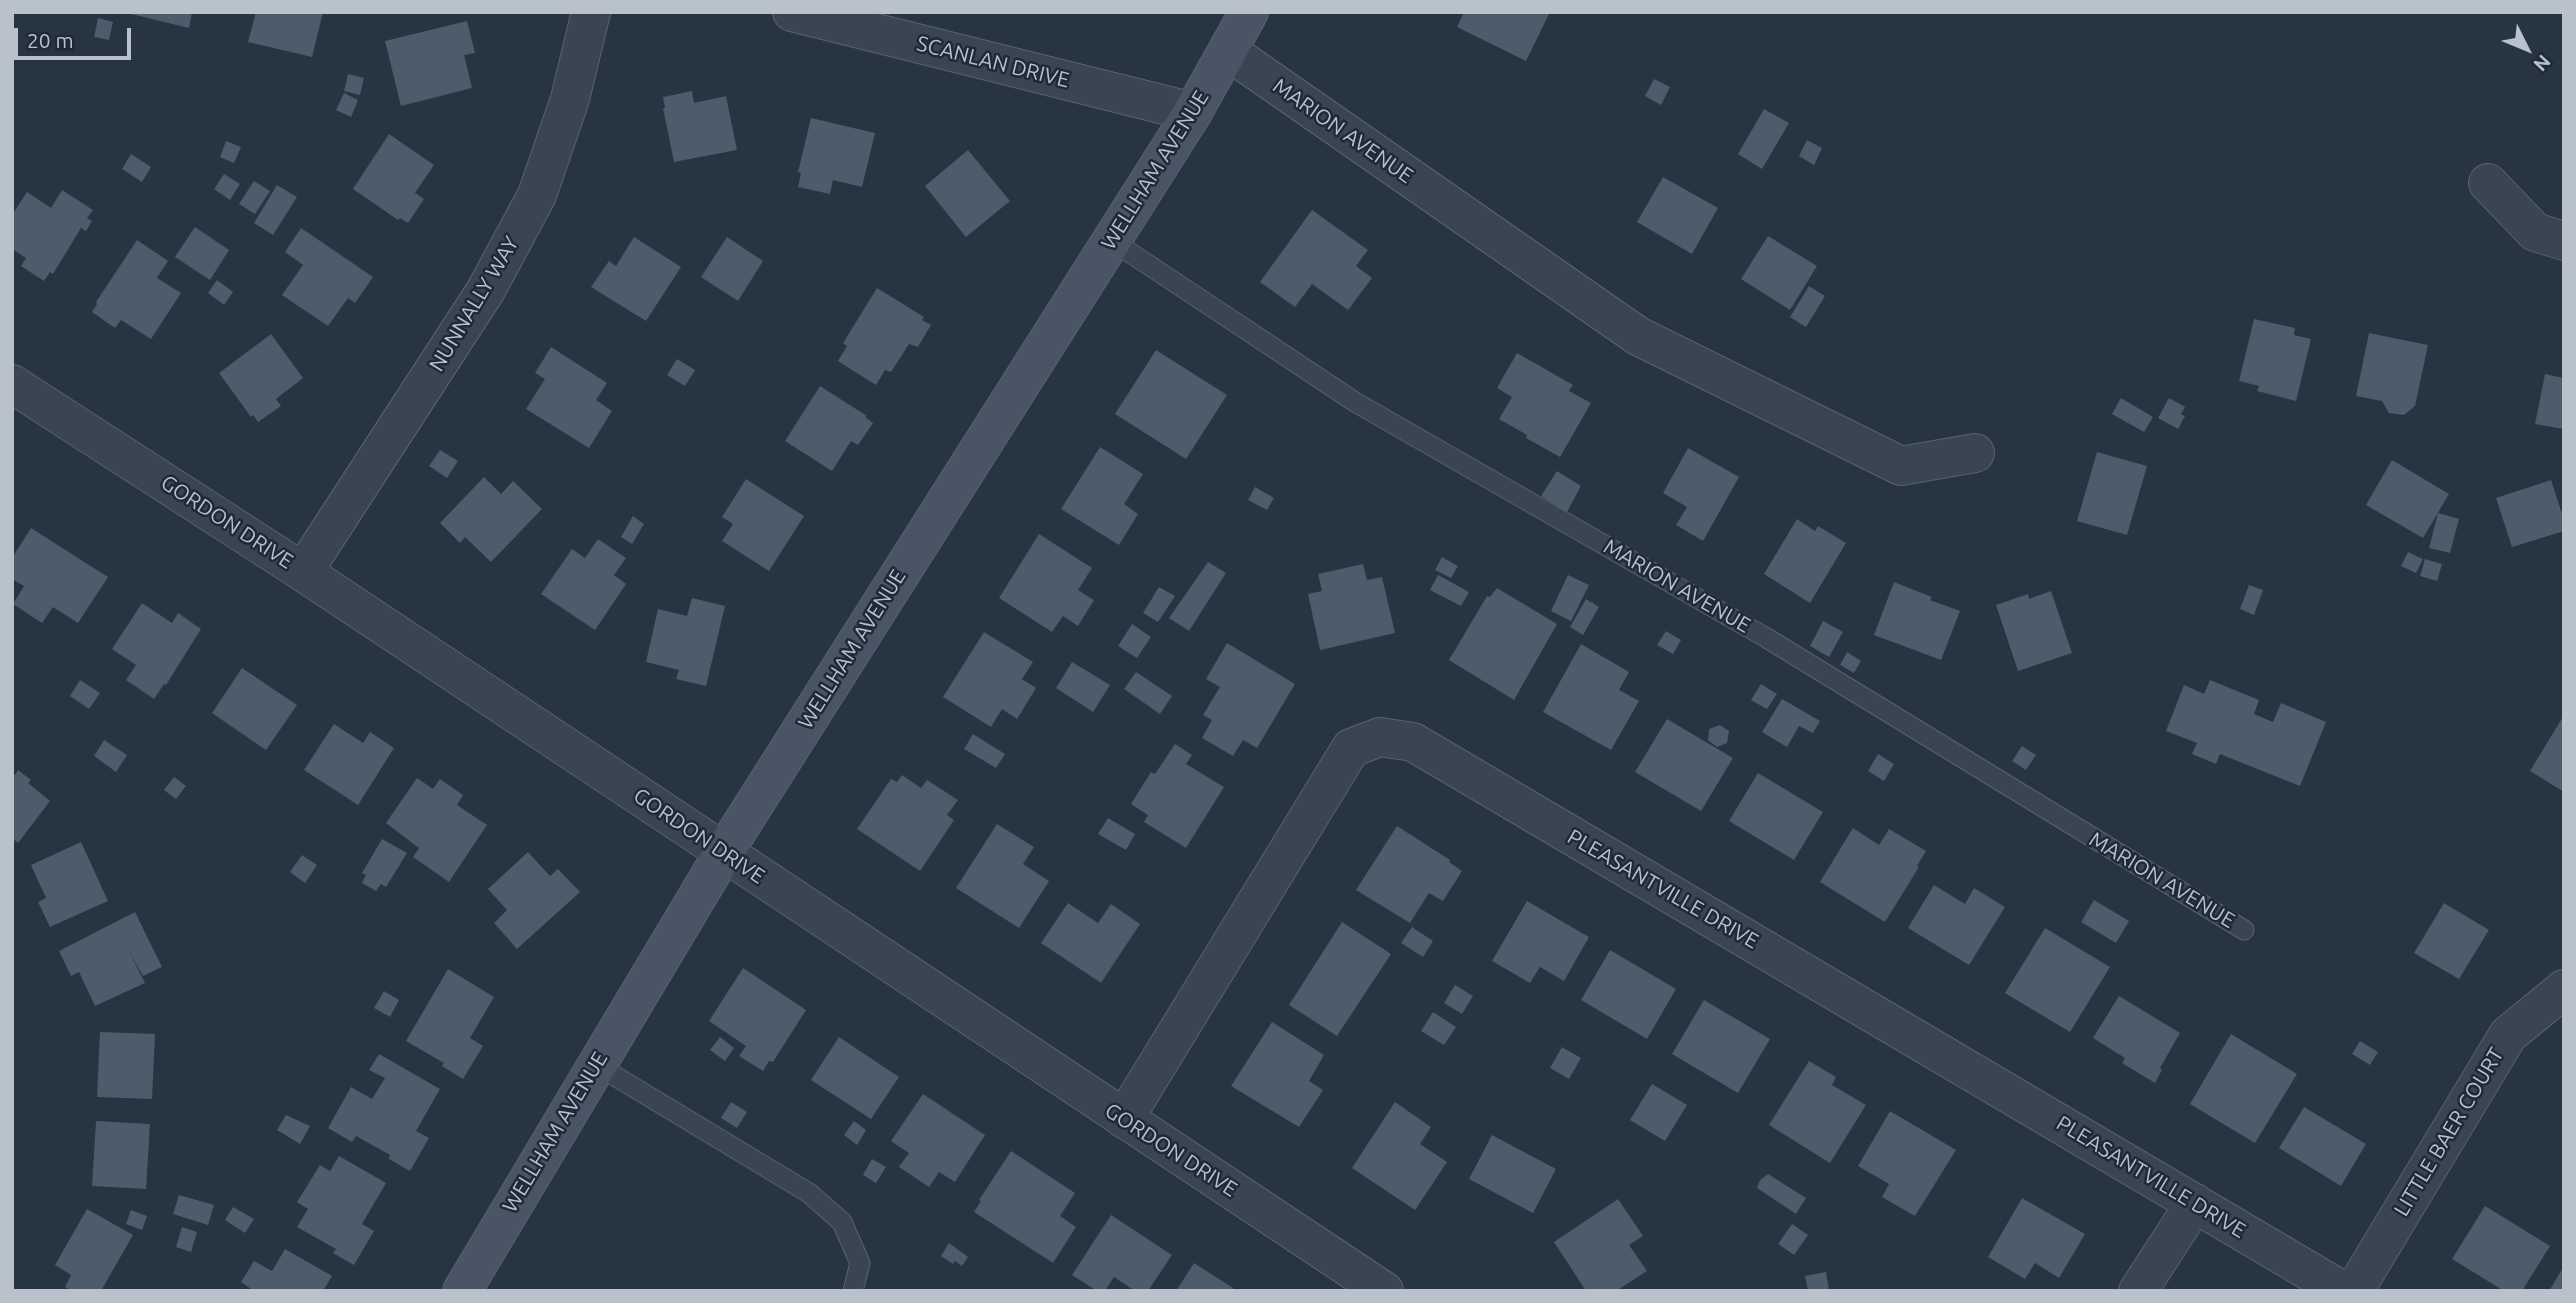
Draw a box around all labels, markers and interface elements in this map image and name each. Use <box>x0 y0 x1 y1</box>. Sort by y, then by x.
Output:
scale bar <box>18 14 135 58</box>
north arrow <box>2492 14 2562 84</box>
text: 20 m <box>27 28 74 52</box>
street label: SCANLAN DRIVE <box>914 31 1072 93</box>
text: N <box>2529 51 2555 76</box>
street label: MARION AVENUE <box>1268 73 1418 189</box>
street label: WELLHAM AVENUE <box>1096 86 1214 254</box>
street label: NUNNALLY WAY <box>424 232 524 376</box>
street label: GORDON DRIVE <box>156 470 298 574</box>
street label: MARION AVENUE <box>1599 534 1755 638</box>
street label: WELLHAM AVENUE <box>793 565 911 733</box>
street label: GORDON DRIVE <box>629 783 769 889</box>
street label: PLEASANTVILLE DRIVE <box>1563 824 1763 954</box>
street label: MARION AVENUE <box>2085 827 2239 933</box>
street label: LITTLE BAER COURT <box>2389 1043 2509 1221</box>
street label: WELLHAM AVENUE <box>497 1047 613 1217</box>
street label: GORDON DRIVE <box>1100 1098 1242 1202</box>
street label: PLEASANTVILLE DRIVE <box>2052 1110 2250 1244</box>

